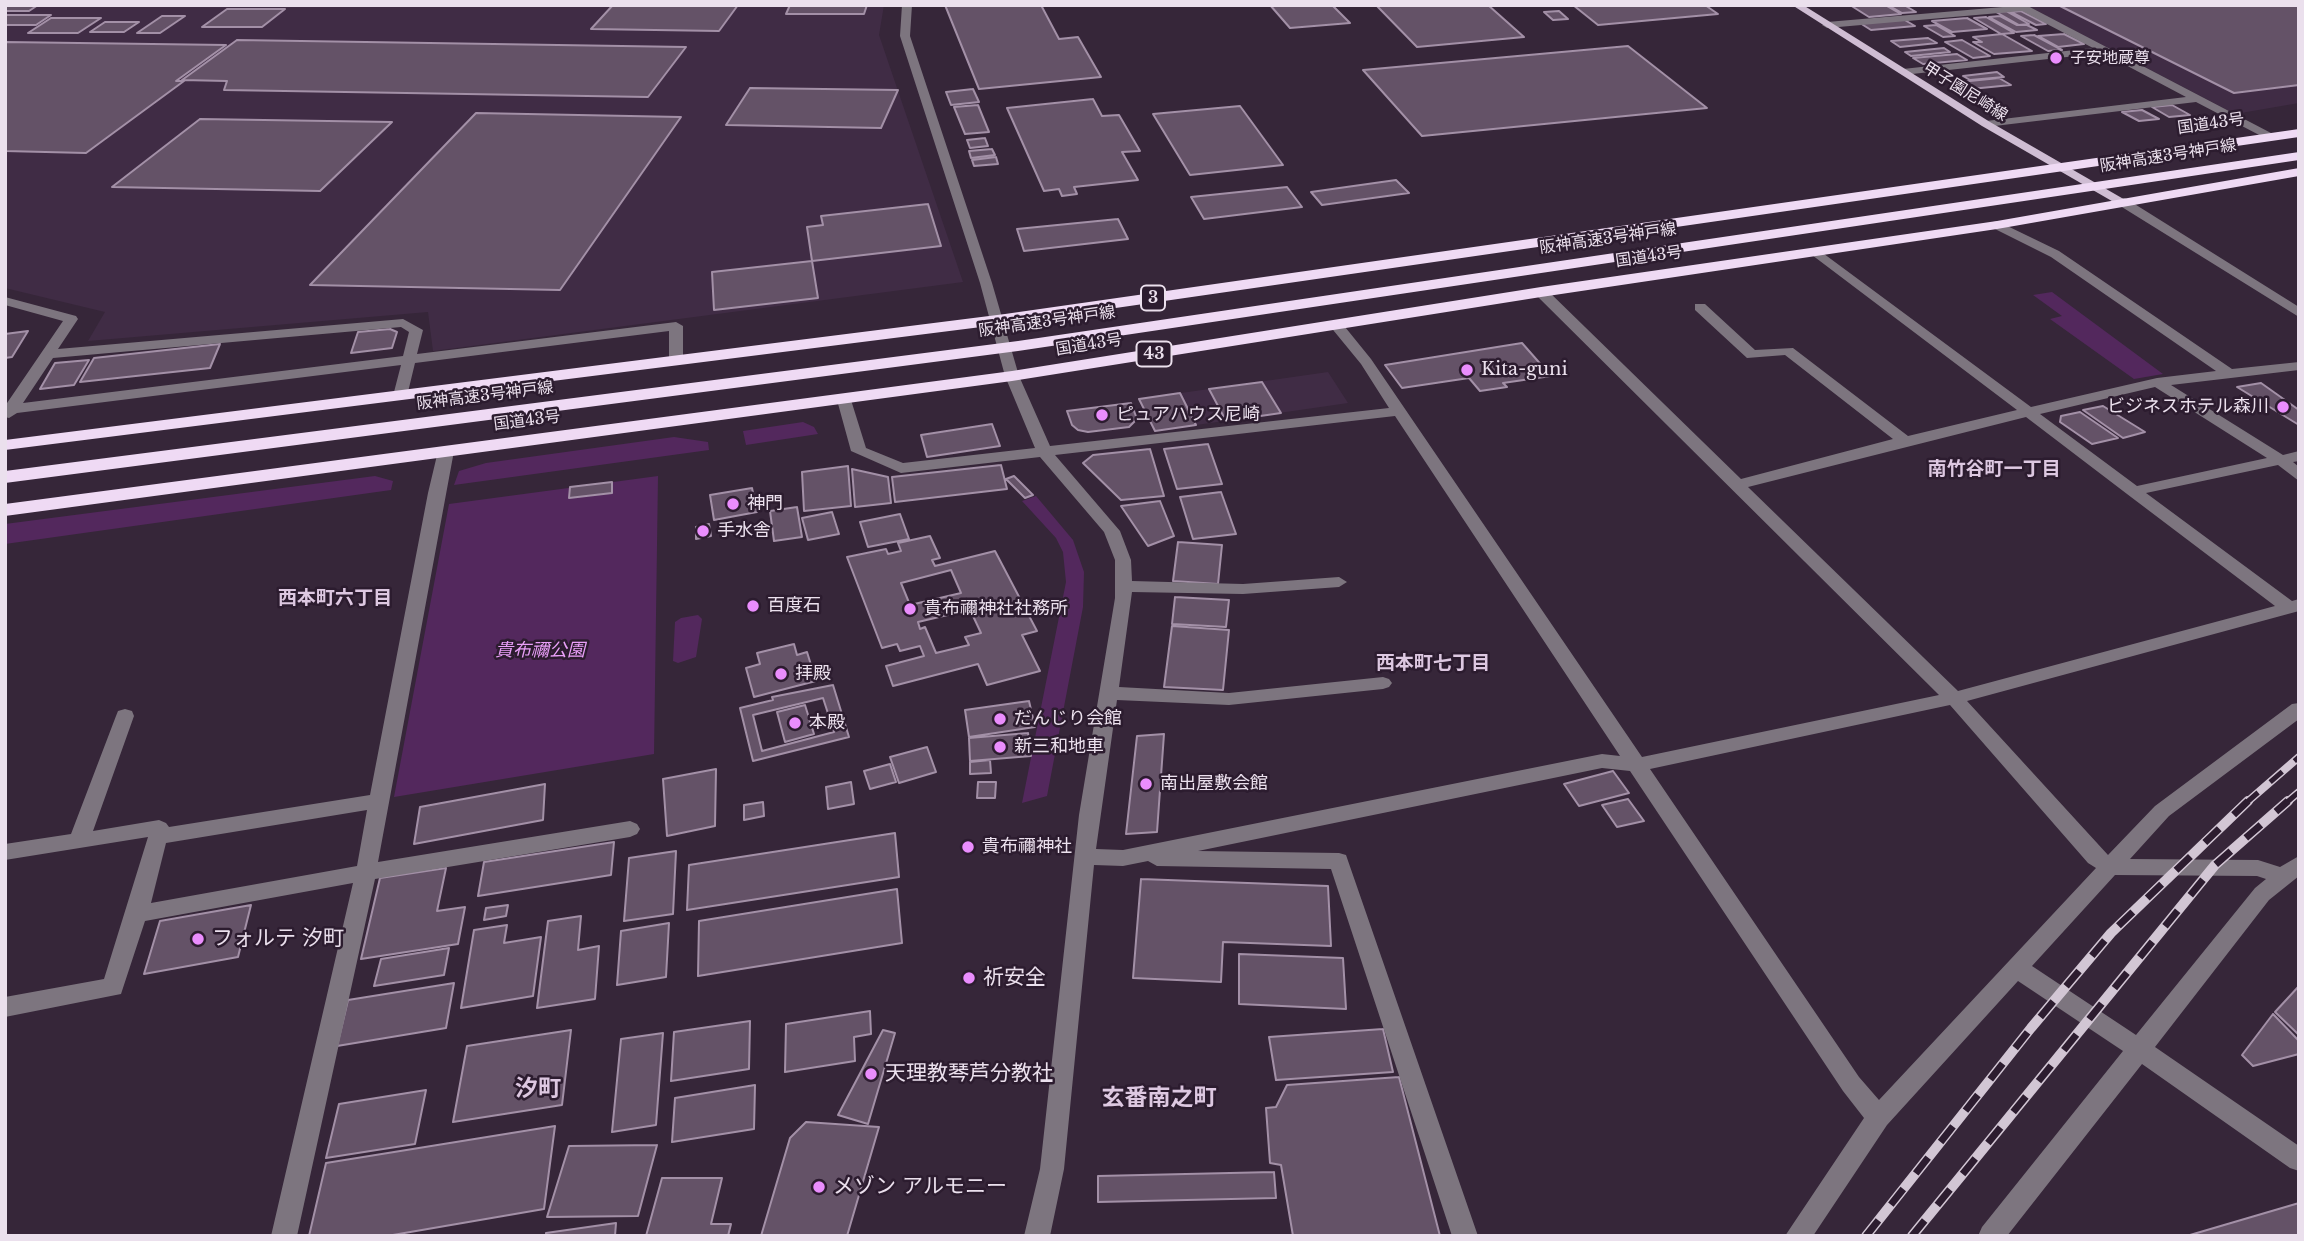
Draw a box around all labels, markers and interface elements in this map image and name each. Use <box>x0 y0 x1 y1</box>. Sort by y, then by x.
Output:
place label: 子安地蔵尊 <box>2070 48 2150 68</box>
marker: 子安地蔵尊 <box>2048 50 2064 66</box>
street label: 甲子園尼崎線 <box>1919 58 2011 126</box>
street label: 国道43号 <box>2176 110 2246 138</box>
street label: 阪神高速3号神戸線 <box>2098 136 2238 176</box>
street label: 阪神高速3号神戸線 <box>1538 220 1678 258</box>
street label: 国道43号 <box>1614 243 1684 271</box>
road number: 3 <box>1141 286 1165 310</box>
street label: 阪神高速3号神戸線 <box>977 303 1117 341</box>
street label: 国道43号 <box>1054 330 1124 360</box>
road number: 43 <box>1136 342 1172 366</box>
place label: Kita-guni <box>1481 359 1568 381</box>
marker: Kita-guni <box>1459 362 1475 378</box>
street label: 阪神高速3号神戸線 <box>415 378 555 414</box>
place label: ビジネスホテル森川 <box>2107 396 2269 418</box>
marker: ビジネスホテル森川 <box>2275 399 2291 415</box>
place label: ピュアハウス尼崎 <box>1116 404 1260 426</box>
street label: 国道43号 <box>492 407 562 435</box>
marker: ピュアハウス尼崎 <box>1094 407 1110 423</box>
district label: 南竹谷町一丁目 <box>1928 459 2060 481</box>
place label: 神門 <box>747 493 783 515</box>
marker: 神門 <box>725 496 741 512</box>
place label: 手水舎 <box>717 520 771 542</box>
marker: 手水舎 <box>695 523 711 539</box>
district label: 西本町六丁目 <box>278 588 392 610</box>
place label: 百度石 <box>767 595 821 617</box>
marker: 百度石 <box>745 598 761 614</box>
place label: 貴布禰神社社務所 <box>924 598 1068 620</box>
marker: 貴布禰神社社務所 <box>902 601 918 617</box>
park label: 貴布禰公園 <box>495 640 585 662</box>
district label: 西本町七丁目 <box>1376 653 1490 675</box>
place label: 拝殿 <box>795 663 831 685</box>
marker: 拝殿 <box>773 666 789 682</box>
place label: だんじり会館 <box>1014 708 1122 730</box>
marker: だんじり会館 <box>992 711 1008 727</box>
place label: 本殿 <box>809 712 845 734</box>
marker: 本殿 <box>787 715 803 731</box>
place label: 新三和地車 <box>1014 736 1104 758</box>
marker: 新三和地車 <box>992 739 1008 755</box>
place label: 南出屋敷会館 <box>1160 773 1268 795</box>
marker: 南出屋敷会館 <box>1138 776 1154 792</box>
place label: 貴布禰神社 <box>982 836 1072 858</box>
marker: 貴布禰神社 <box>960 839 976 855</box>
place label: フォルテ 汐町 <box>212 926 344 952</box>
marker: フォルテ 汐町 <box>190 931 206 947</box>
place label: 祈安全 <box>983 965 1046 991</box>
marker: 祈安全 <box>961 970 977 986</box>
place label: 天理教琴芦分教社 <box>885 1061 1053 1087</box>
marker: 天理教琴芦分教社 <box>863 1066 879 1082</box>
district label: 汐町 <box>515 1076 561 1104</box>
district label: 玄番南之町 <box>1102 1085 1216 1113</box>
place label: メゾン アルモニー <box>833 1174 1007 1200</box>
marker: メゾン アルモニー <box>811 1179 827 1195</box>

